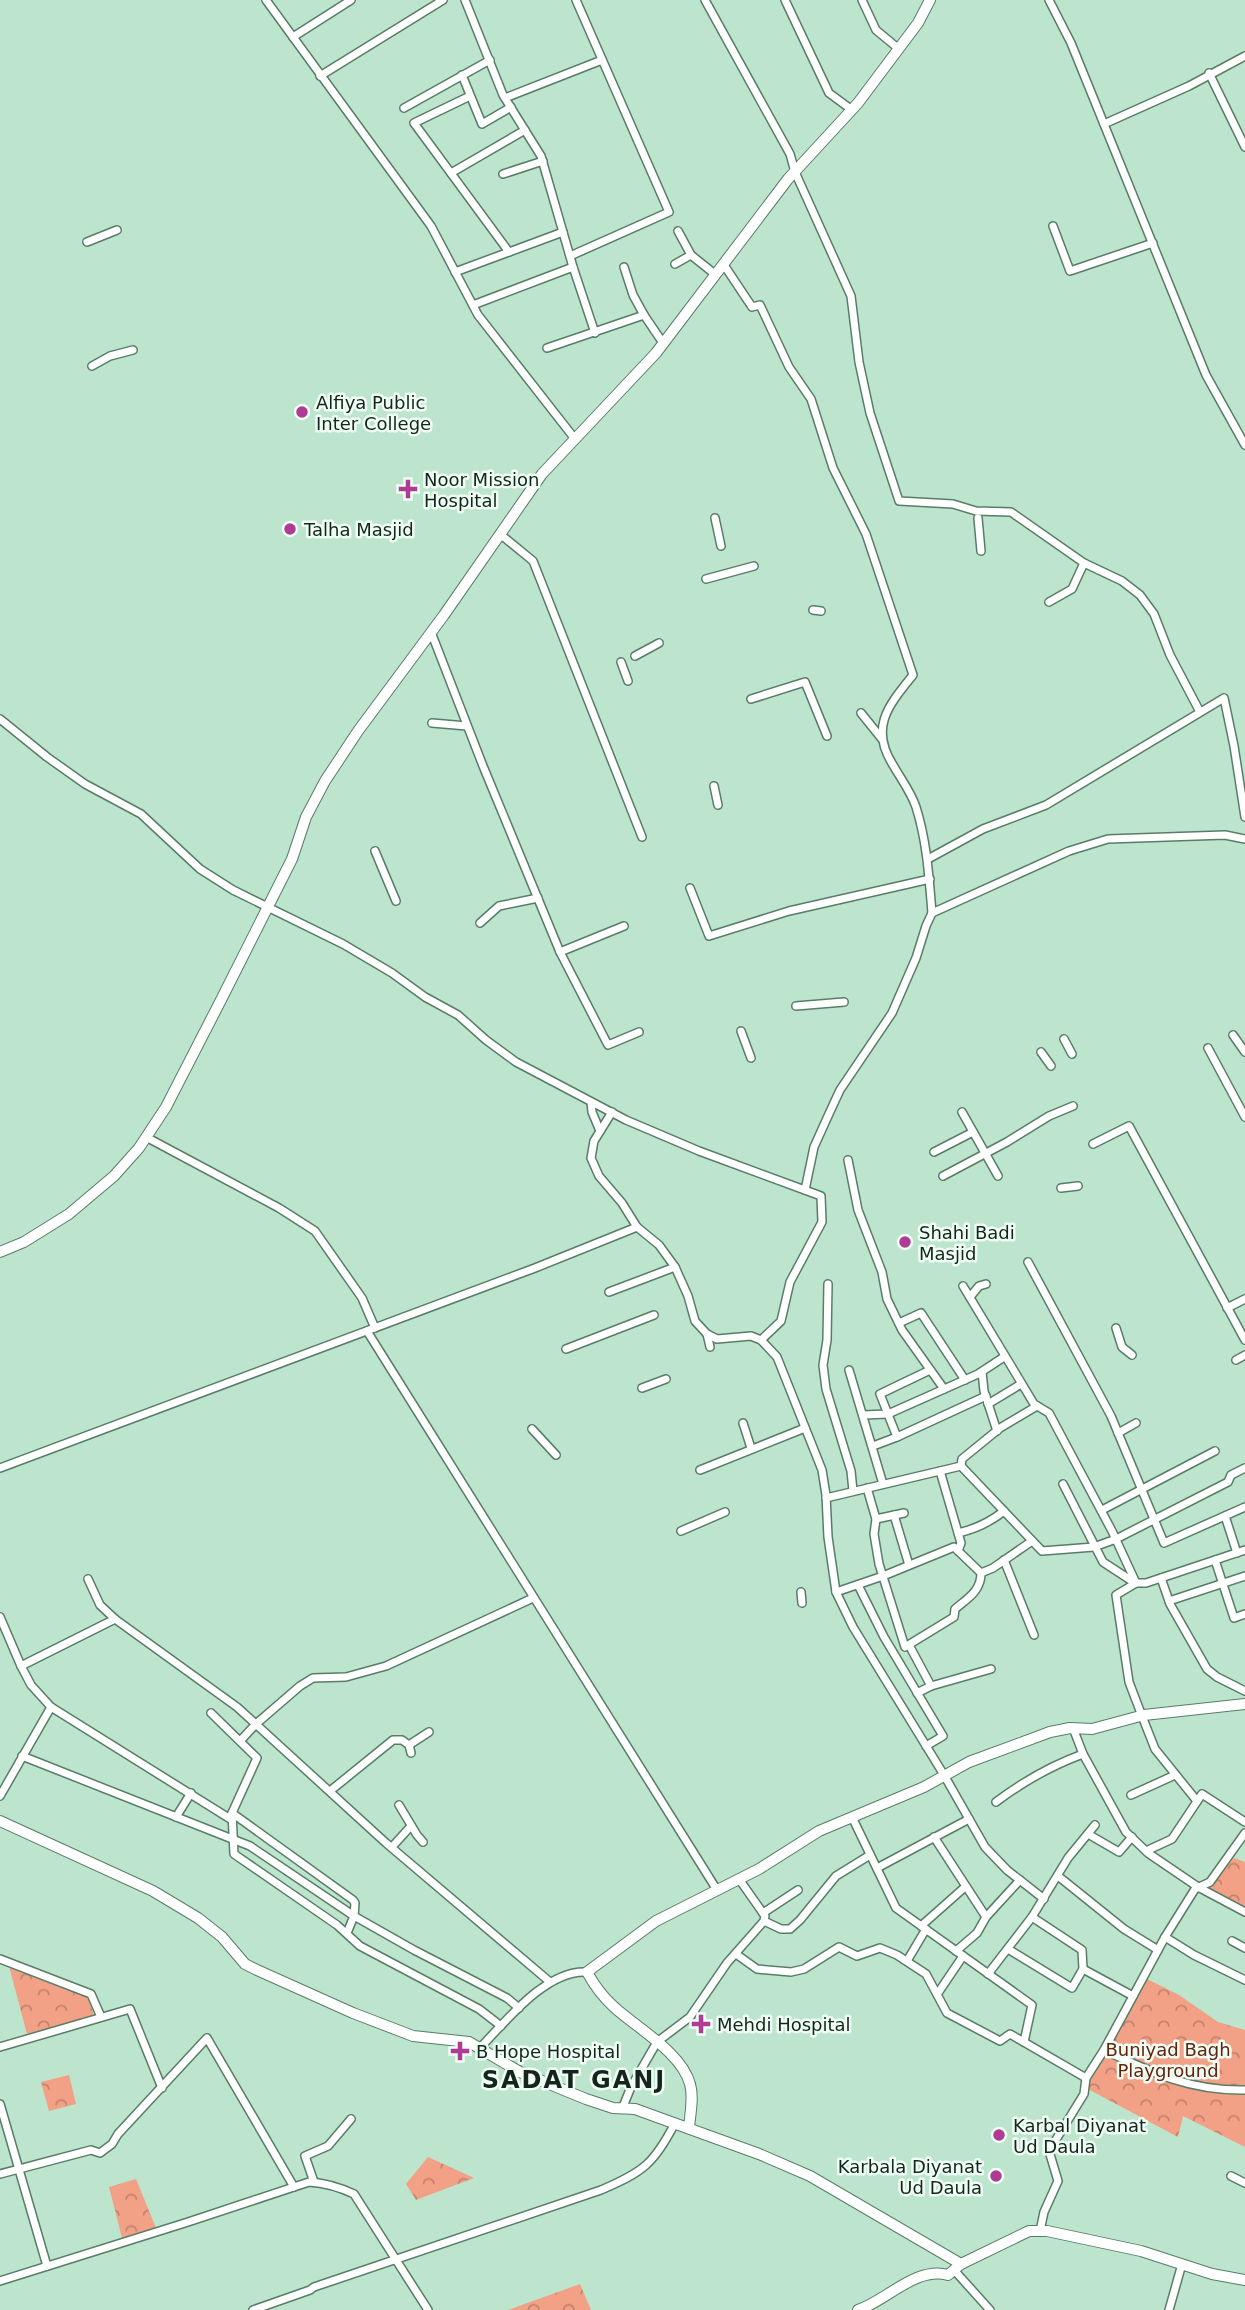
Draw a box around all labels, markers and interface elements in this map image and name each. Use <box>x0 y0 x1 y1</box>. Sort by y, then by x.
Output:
place label: Alfiya Public Inter College <box>316 392 431 434</box>
marker: Alfiya Public Inter College <box>294 404 310 420</box>
place label: Noor Mission Hospital <box>424 469 539 511</box>
marker: Noor Mission Hospital <box>398 479 418 499</box>
place label: Talha Masjid <box>303 519 414 540</box>
marker: Talha Masjid <box>282 521 298 537</box>
place label: Shahi Badi Masjid <box>919 1222 1015 1264</box>
marker: Shahi Badi Masjid <box>897 1234 913 1250</box>
marker: Mehdi Hospital <box>691 2014 711 2034</box>
place label: Mehdi Hospital <box>717 2014 851 2035</box>
park label: Buniyad Bagh Playground <box>1105 2039 1231 2081</box>
marker: B Hope Hospital <box>450 2041 470 2061</box>
place label: B Hope Hospital <box>476 2041 620 2062</box>
district label: SADAT GANJ <box>482 2066 666 2094</box>
place label: Karbal Diyanat Ud Daula <box>1013 2115 1146 2157</box>
marker: Karbal Diyanat Ud Daula <box>991 2127 1007 2143</box>
place label: Karbala Diyanat Ud Daula <box>838 2156 982 2198</box>
marker: Karbala Diyanat Ud Daula <box>988 2168 1004 2184</box>

